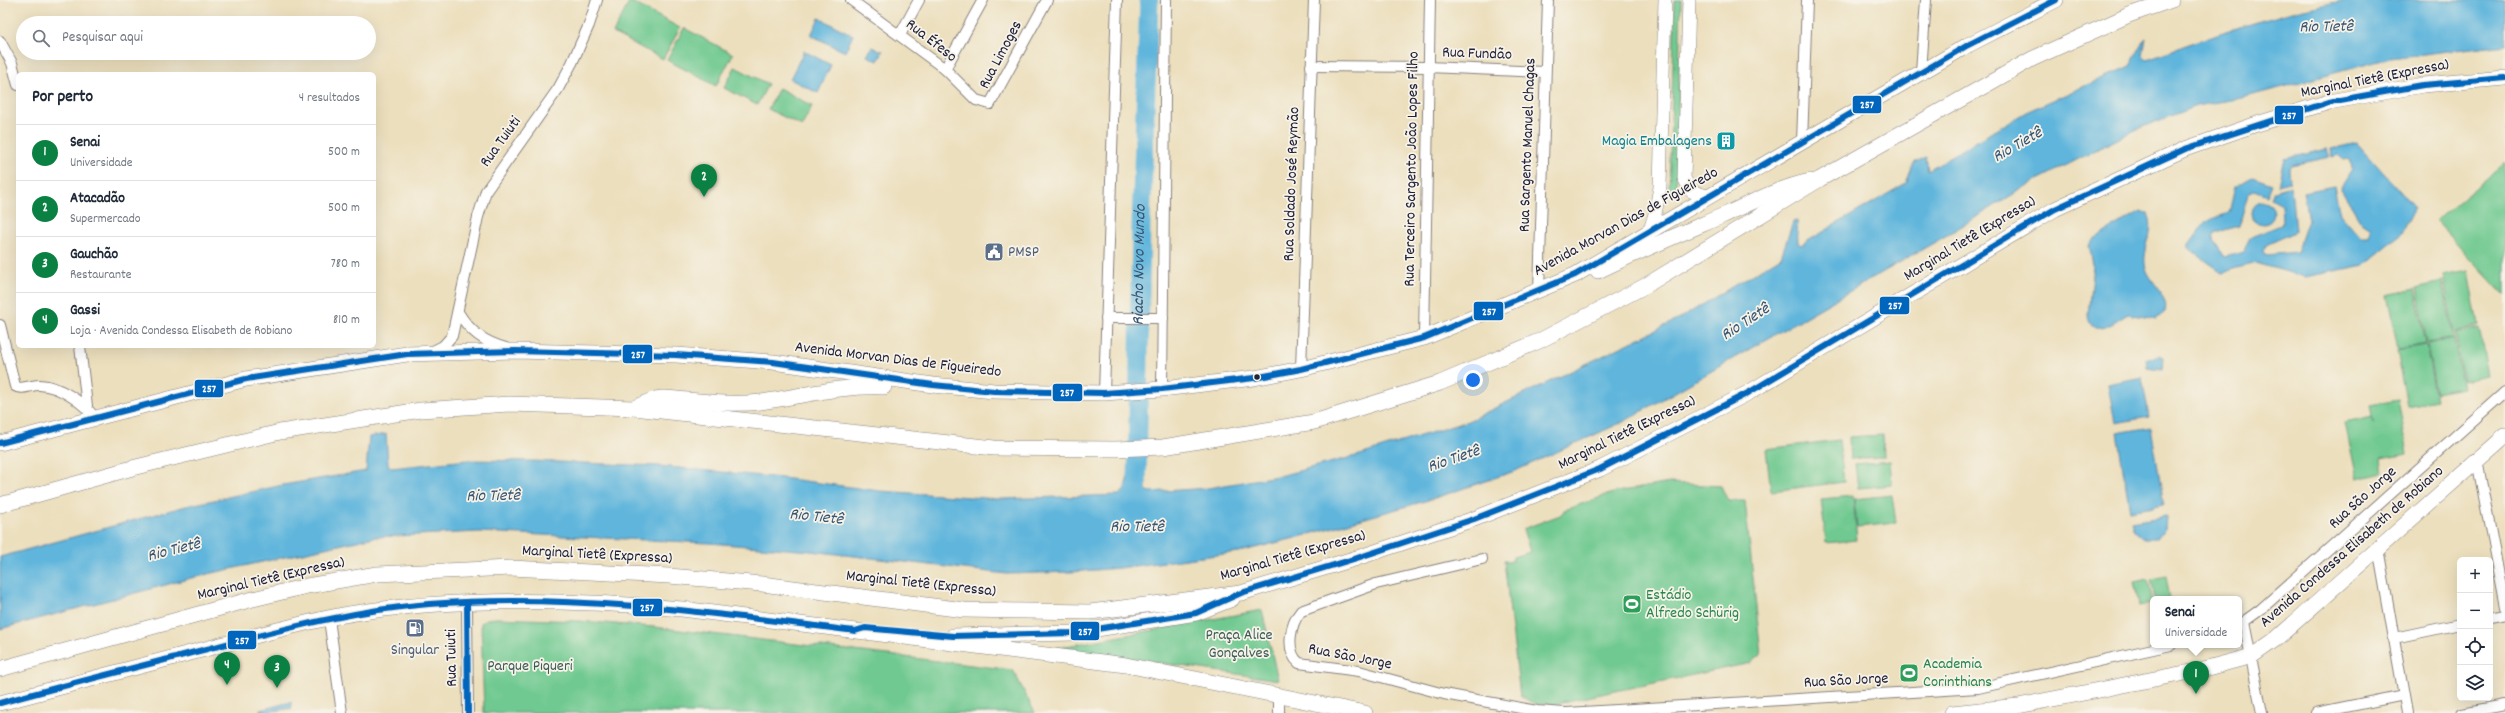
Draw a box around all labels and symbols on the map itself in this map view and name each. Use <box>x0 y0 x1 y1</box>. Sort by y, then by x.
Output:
street label: Rua Éfeso <box>900 14 962 68</box>
water label: Rio Tietê <box>2299 16 2355 40</box>
street label: Rua Limoges <box>973 17 1029 93</box>
street label: Rua Fundão <box>1442 41 1512 67</box>
street label: Rua Terceiro Sargento João Lopes Filho <box>1398 51 1426 287</box>
street label: Marginal Tietê (Expressa) <box>2299 53 2451 105</box>
street label: Rua Sargento Manuel Chagas <box>1513 57 1543 232</box>
line badge: 257 <box>1852 95 1882 114</box>
text: 257 <box>1860 98 1875 114</box>
line badge: 257 <box>2274 105 2304 125</box>
street label: Rua Soldado José Reymão <box>1278 106 1306 262</box>
text: 257 <box>2282 109 2297 125</box>
street label: Rua Tuiuti <box>475 112 527 172</box>
water label: Rio Tietê <box>1989 121 2049 170</box>
place label: Magia Embalagens <box>1602 130 1712 153</box>
building icon: Magia Embalagens <box>1715 130 1737 152</box>
street label: Avenida Morvan Dias de Figueiredo <box>1529 162 1723 282</box>
pin: 2 <box>691 164 717 197</box>
street label: Marginal Tietê (Expressa) <box>1900 190 2040 288</box>
water label: Riacho Novo Mundo <box>1127 203 1154 326</box>
public building icon: PMSP <box>983 241 1005 263</box>
place label: PMSP <box>1008 241 1039 264</box>
line badge: 257 <box>1879 296 1910 315</box>
water label: Rio Tietê <box>1717 297 1777 348</box>
text: 257 <box>1888 299 1903 315</box>
line badge: 257 <box>1473 301 1504 321</box>
text: 257 <box>1482 305 1497 321</box>
street label: Avenida Morvan Dias de Figueiredo <box>793 336 1003 384</box>
line badge: 257 <box>622 344 653 364</box>
text: 257 <box>631 348 646 364</box>
your location <box>1463 370 1483 390</box>
unlabelled marker <box>1252 372 1262 382</box>
line badge: 257 <box>194 379 224 398</box>
text: 257 <box>202 382 217 398</box>
line badge: 257 <box>1052 383 1083 402</box>
text: 257 <box>1060 386 1075 402</box>
street label: Marginal Tietê (Expressa) <box>1554 390 1700 476</box>
water label: Rio Tietê <box>1425 439 1485 480</box>
street label: Avenida Condessa Elisabeth de Robiano <box>2255 461 2449 633</box>
street label: Rua São Jorge <box>2324 461 2402 535</box>
water label: Rio Tietê <box>466 485 522 509</box>
water label: Rio Tietê <box>788 503 846 533</box>
water label: Rio Tietê <box>1110 516 1166 540</box>
street label: Marginal Tietê (Expressa) <box>1218 524 1368 588</box>
water label: Rio Tietê <box>145 532 205 569</box>
street label: Marginal Tietê (Expressa) <box>521 540 673 570</box>
street label: Marginal Tietê (Expressa) <box>195 551 347 607</box>
street label: Marginal Tietê (Expressa) <box>845 565 997 603</box>
place label: Estádio Alfredo Schürig <box>1646 584 1739 625</box>
sports icon: Estádio Alfredo Schürig <box>1621 593 1643 615</box>
line badge: 257 <box>632 598 663 617</box>
text: 257 <box>640 601 655 617</box>
fuel station icon: Singular <box>404 617 426 639</box>
line badge: 257 <box>1070 621 1100 641</box>
park label: Praça Alice Gonçalves <box>1205 624 1273 665</box>
text: 257 <box>1078 625 1093 641</box>
street label: Rua Tuiuti <box>440 629 464 687</box>
line badge: 257 <box>227 630 257 650</box>
text: 257 <box>235 634 250 650</box>
street label: Rua São Jorge <box>1306 638 1394 676</box>
place label: Singular <box>391 639 439 662</box>
pin: 4 <box>214 652 240 685</box>
place label: Academia Corinthians <box>1923 653 1992 694</box>
pin: 3 <box>264 655 290 688</box>
park label: Parque Piqueri <box>487 655 573 678</box>
pin: 1 <box>2183 661 2209 694</box>
sports icon: Academia Corinthians <box>1898 662 1920 684</box>
street label: Rua São Jorge <box>1803 667 1889 695</box>

